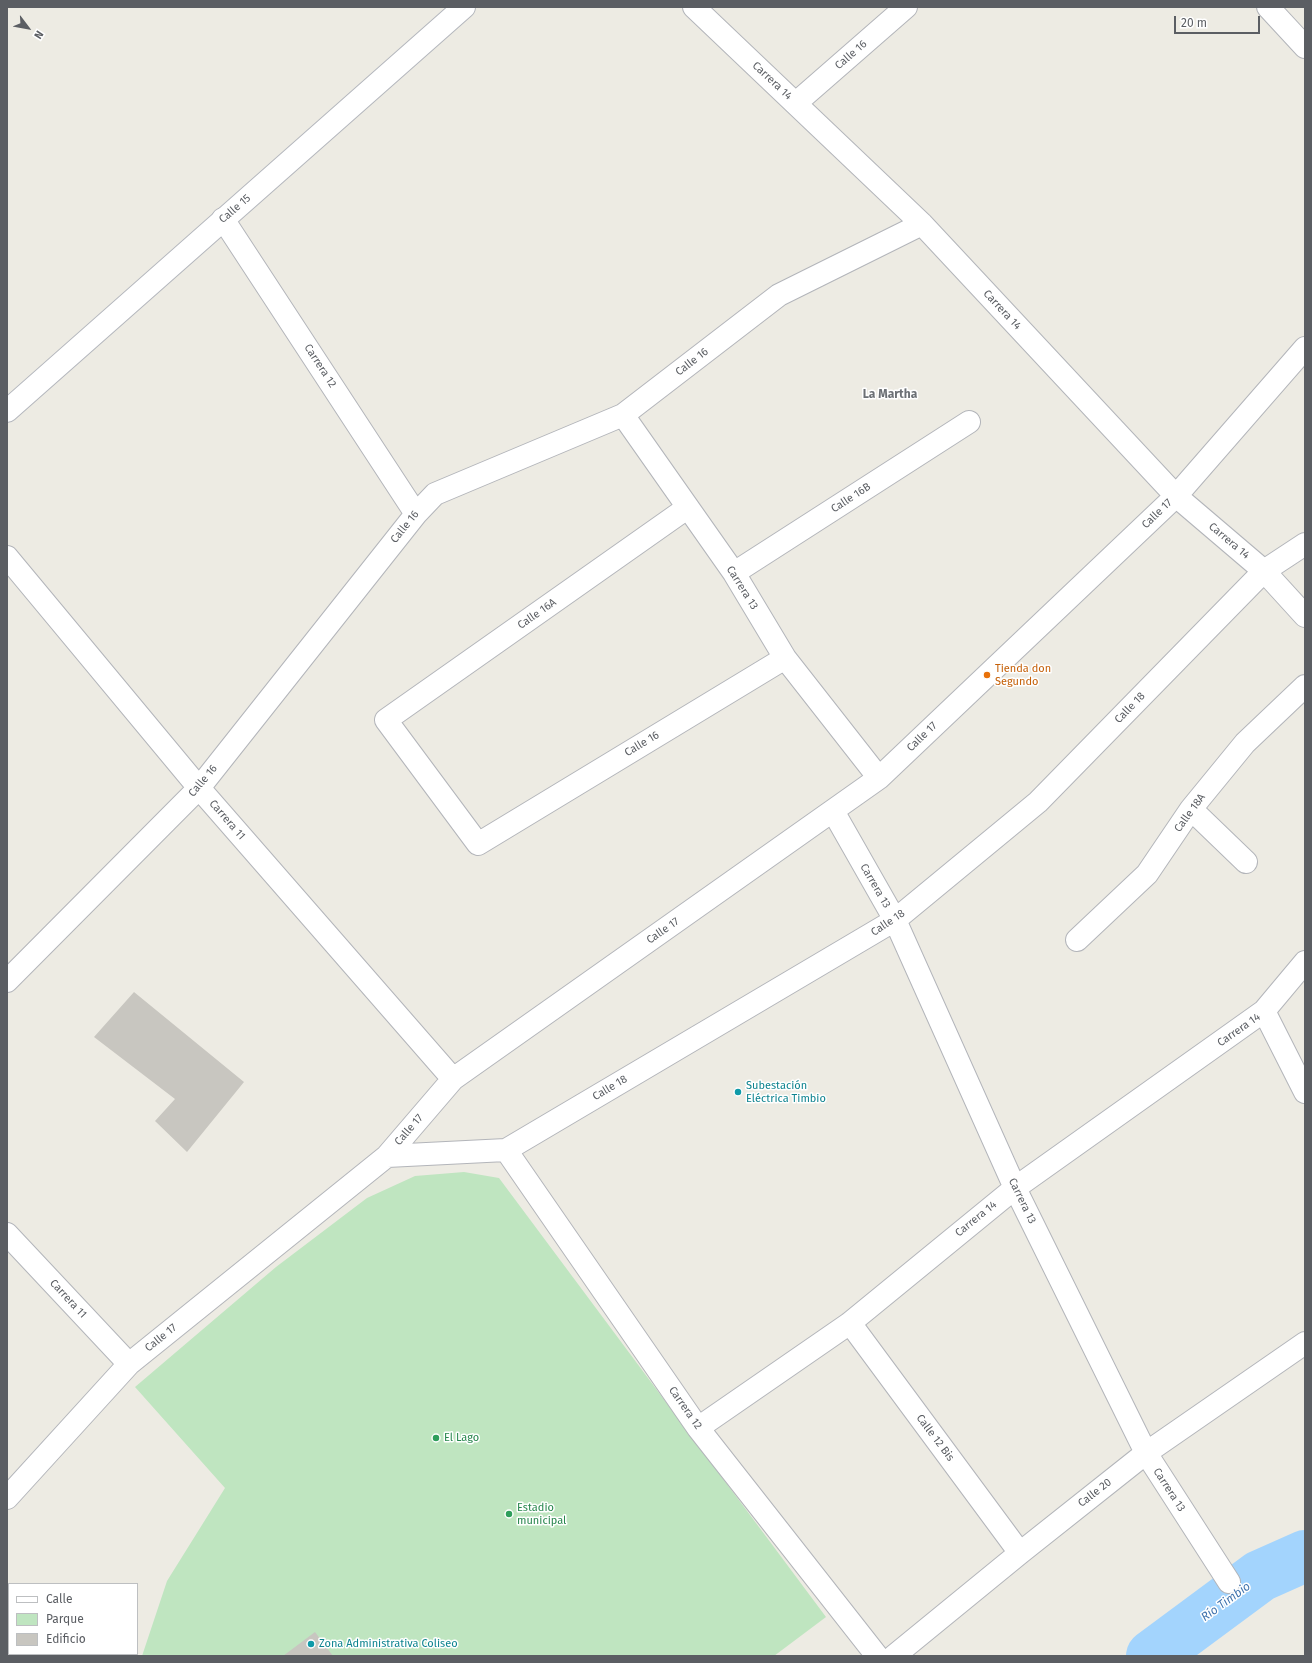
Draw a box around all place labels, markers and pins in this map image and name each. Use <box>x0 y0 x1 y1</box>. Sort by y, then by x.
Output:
place label: Tienda don Segundo <box>995 662 1051 688</box>
marker: Tienda don Segundo <box>982 670 992 680</box>
place label: Subestación Eléctrica Timbio <box>746 1079 826 1105</box>
marker: Subestación Eléctrica Timbio <box>733 1087 743 1097</box>
place label: El Lago <box>444 1431 479 1445</box>
marker: El Lago <box>431 1433 441 1443</box>
place label: Estadio municipal <box>517 1501 566 1527</box>
marker: Estadio municipal <box>504 1509 514 1519</box>
place label: Zona Administrativa Coliseo <box>319 1637 458 1651</box>
marker: Zona Administrativa Coliseo <box>306 1639 316 1649</box>

